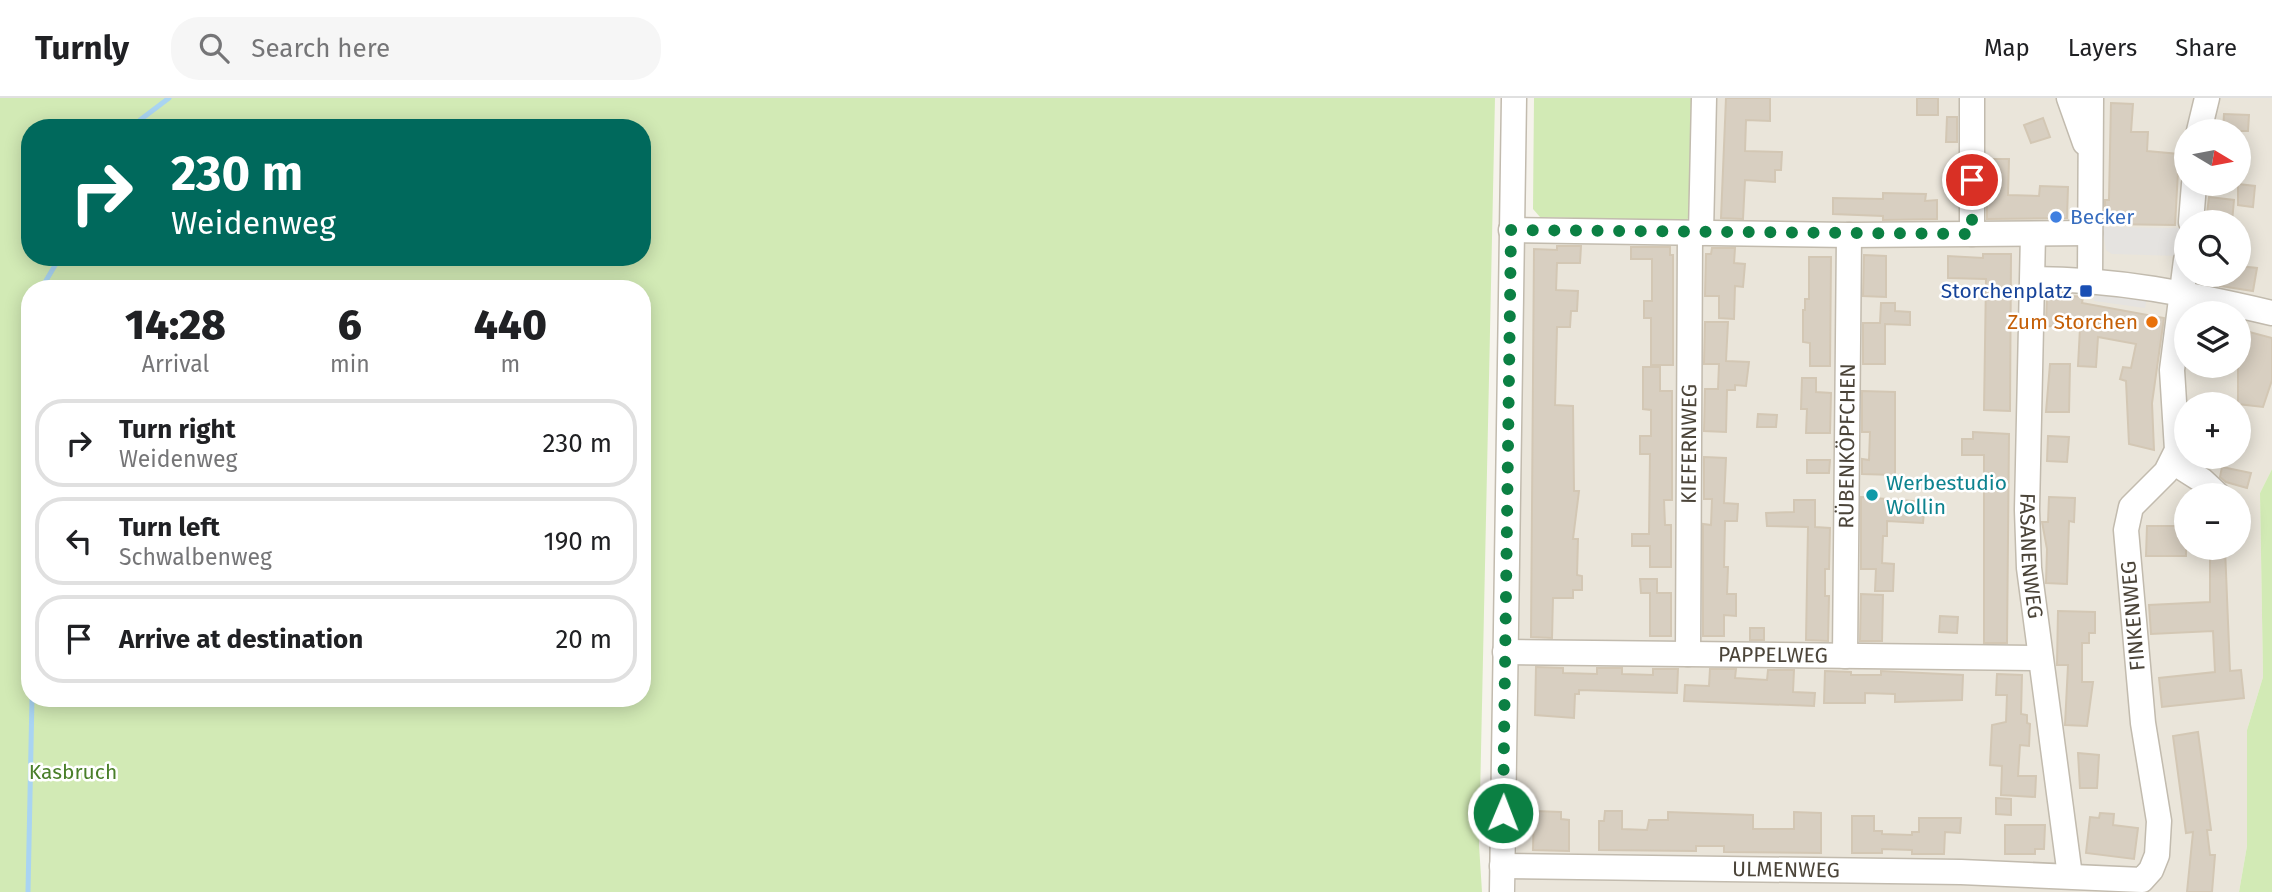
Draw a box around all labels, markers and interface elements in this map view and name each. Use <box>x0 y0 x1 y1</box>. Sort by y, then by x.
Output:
search box <box>171 17 661 80</box>
text: Turnly <box>35 28 129 68</box>
icon: search <box>195 29 233 67</box>
text: Search here <box>251 33 390 64</box>
text: Map <box>1984 34 2030 62</box>
text: Layers <box>2068 34 2137 62</box>
text: Share <box>2175 34 2237 62</box>
north arrow <box>2174 119 2250 196</box>
map controls <box>2174 119 2251 560</box>
text: 230 m <box>171 144 303 203</box>
icon: right <box>56 147 147 238</box>
pin <box>1942 150 2002 210</box>
icon: arrive <box>1953 161 1991 199</box>
text: Weidenweg <box>171 204 336 242</box>
place label: Becker <box>2070 204 2134 230</box>
marker: Becker <box>2048 209 2064 225</box>
button: search <box>2174 210 2251 287</box>
place label: Storchenplatz <box>1941 278 2072 304</box>
marker: Storchenplatz <box>2078 283 2094 299</box>
text: 14:28 <box>125 300 226 350</box>
text: 6 <box>338 300 362 350</box>
text: 440 <box>474 300 547 350</box>
button: layers <box>2174 301 2251 378</box>
place label: Zum Storchen <box>2007 309 2138 335</box>
marker: Zum Storchen <box>2144 314 2160 330</box>
text: Arrival <box>142 350 209 378</box>
text: min <box>330 350 370 378</box>
text: m <box>500 350 520 378</box>
street label: RÜBENKÖPFCHEN <box>1833 363 1861 529</box>
street label: KIEFERNWEG <box>1676 384 1702 504</box>
button: + <box>2174 392 2251 469</box>
text: Turn right <box>119 414 236 445</box>
icon: right <box>60 424 98 462</box>
text: 230 m <box>543 428 612 459</box>
text: Weidenweg <box>119 445 238 473</box>
place label: Werbestudio Wollin <box>1886 470 2007 520</box>
button: − <box>2174 483 2251 560</box>
marker: Werbestudio Wollin <box>1864 487 1880 503</box>
street label: FASANENWEG <box>2014 493 2049 620</box>
text: Turn left <box>119 512 220 543</box>
icon: left <box>60 522 98 560</box>
text: 190 m <box>543 526 612 557</box>
text: Schwalbenweg <box>119 543 272 571</box>
street label: FINKENWEG <box>2115 560 2151 672</box>
icon: arrive <box>60 620 98 658</box>
text: Arrive at destination <box>119 624 363 655</box>
text: 20 m <box>555 624 612 655</box>
street label: PAPPELWEG <box>1718 641 1828 669</box>
park label: Kasbruch <box>29 759 117 785</box>
position arrow <box>1466 776 1540 850</box>
street label: ULMENWEG <box>1732 856 1840 883</box>

